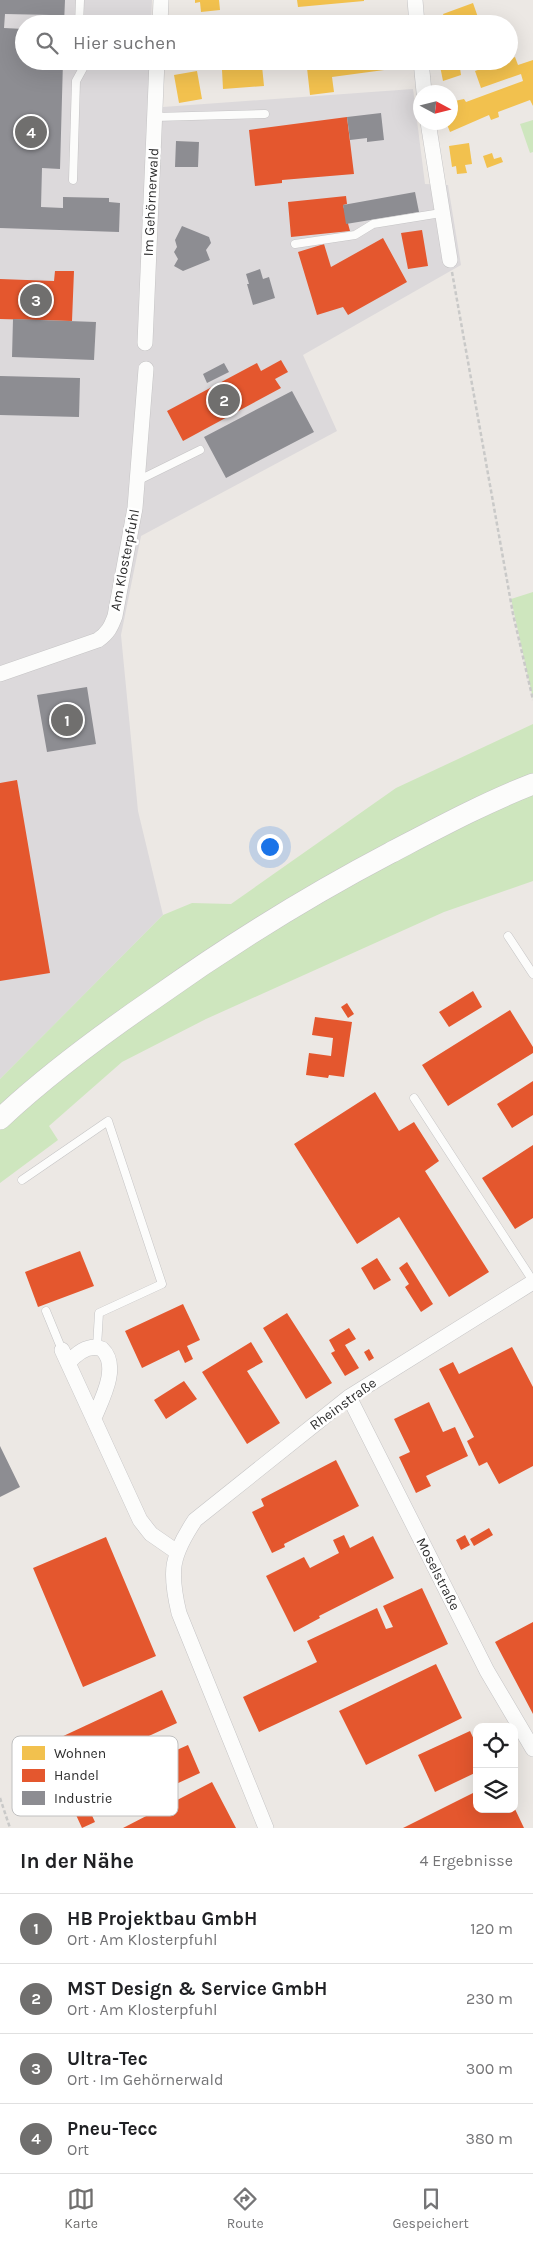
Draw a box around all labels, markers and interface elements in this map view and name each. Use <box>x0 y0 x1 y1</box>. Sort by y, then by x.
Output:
search box <box>15 15 518 70</box>
icon: search <box>33 29 61 57</box>
text: Hier suchen <box>73 32 176 54</box>
north arrow <box>413 85 458 130</box>
pin: 4 <box>15 113 47 151</box>
street label: Im Gehörnerwald <box>140 147 162 257</box>
pin: 3 <box>20 281 52 319</box>
pin: 2 <box>208 381 240 419</box>
street label: Am Klosterpfuhl <box>107 508 143 612</box>
pin: 1 <box>51 701 83 739</box>
your location <box>257 834 283 860</box>
street label: Rheinstraße <box>306 1374 380 1434</box>
street label: Moselstraße <box>412 1535 464 1613</box>
map controls <box>473 1723 518 1813</box>
button: locate <box>473 1723 518 1768</box>
legend <box>12 1736 178 1816</box>
text: Wohnen <box>54 1745 106 1762</box>
text: Handel <box>54 1767 99 1784</box>
button: layers <box>473 1768 518 1813</box>
text: Industrie <box>54 1790 112 1807</box>
text: In der Nähe <box>20 1849 134 1873</box>
text: 4 Ergebnisse <box>420 1851 513 1870</box>
text: HB Projektbau GmbH <box>67 1908 257 1930</box>
text: 1 <box>33 1919 39 1938</box>
text: 120 m <box>470 1919 513 1938</box>
text: Ort · Am Klosterpfuhl <box>67 1930 218 1949</box>
text: MST Design & Service GmbH <box>67 1978 327 2000</box>
text: 2 <box>31 1989 41 2008</box>
text: 230 m <box>466 1989 513 2008</box>
text: Ort · Am Klosterpfuhl <box>67 2000 218 2019</box>
text: Ultra-Tec <box>67 2048 148 2070</box>
text: 3 <box>31 2059 41 2078</box>
text: 300 m <box>466 2059 513 2078</box>
text: Ort · Im Gehörnerwald <box>67 2070 224 2089</box>
text: Pneu-Tecc <box>67 2118 158 2140</box>
text: 4 <box>31 2129 41 2148</box>
text: 380 m <box>465 2129 513 2148</box>
text: Ort <box>67 2140 89 2159</box>
tab: Karte <box>64 2185 98 2232</box>
tab: Route <box>227 2185 264 2232</box>
tab: Gespeichert <box>392 2185 469 2232</box>

